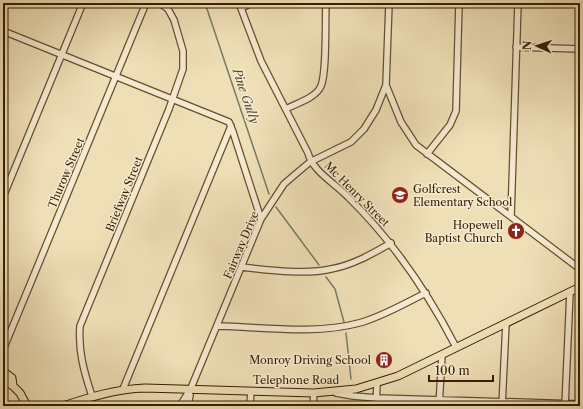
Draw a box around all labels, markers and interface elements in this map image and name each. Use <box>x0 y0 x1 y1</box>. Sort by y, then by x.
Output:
north arrow <box>517 26 557 66</box>
text: N <box>520 40 534 51</box>
water label: Pine Gully <box>229 65 262 126</box>
street label: Thurow Street <box>45 135 87 211</box>
street label: Briefway Street <box>103 154 146 234</box>
street label: Mc Henry Street <box>322 159 393 230</box>
place label: Golfcrest Elementary School <box>413 182 513 209</box>
school or university icon: Golfcrest Elementary School <box>390 185 410 205</box>
street label: Fairway Drive <box>220 209 262 281</box>
place label: Hopewell Baptist Church <box>425 218 504 245</box>
church icon: Hopewell Baptist Church <box>506 221 526 241</box>
building icon: Monroy Driving School <box>374 350 394 370</box>
place label: Monroy Driving School <box>249 353 372 367</box>
scale bar <box>429 357 493 383</box>
text: 100 m <box>435 363 470 378</box>
street label: Telephone Road <box>253 373 339 387</box>

